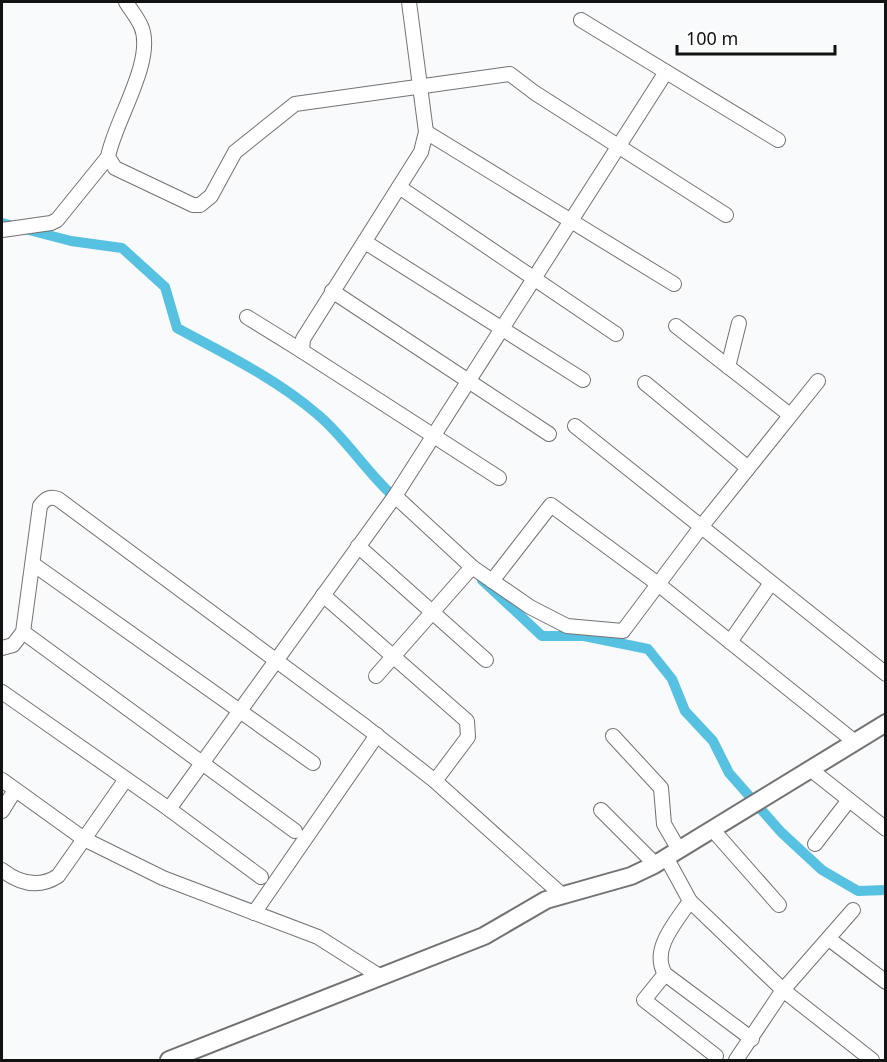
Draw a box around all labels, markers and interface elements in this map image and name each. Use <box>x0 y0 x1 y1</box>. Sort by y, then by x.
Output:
scale bar <box>677 18 834 56</box>
text: 100 m <box>686 26 738 50</box>

